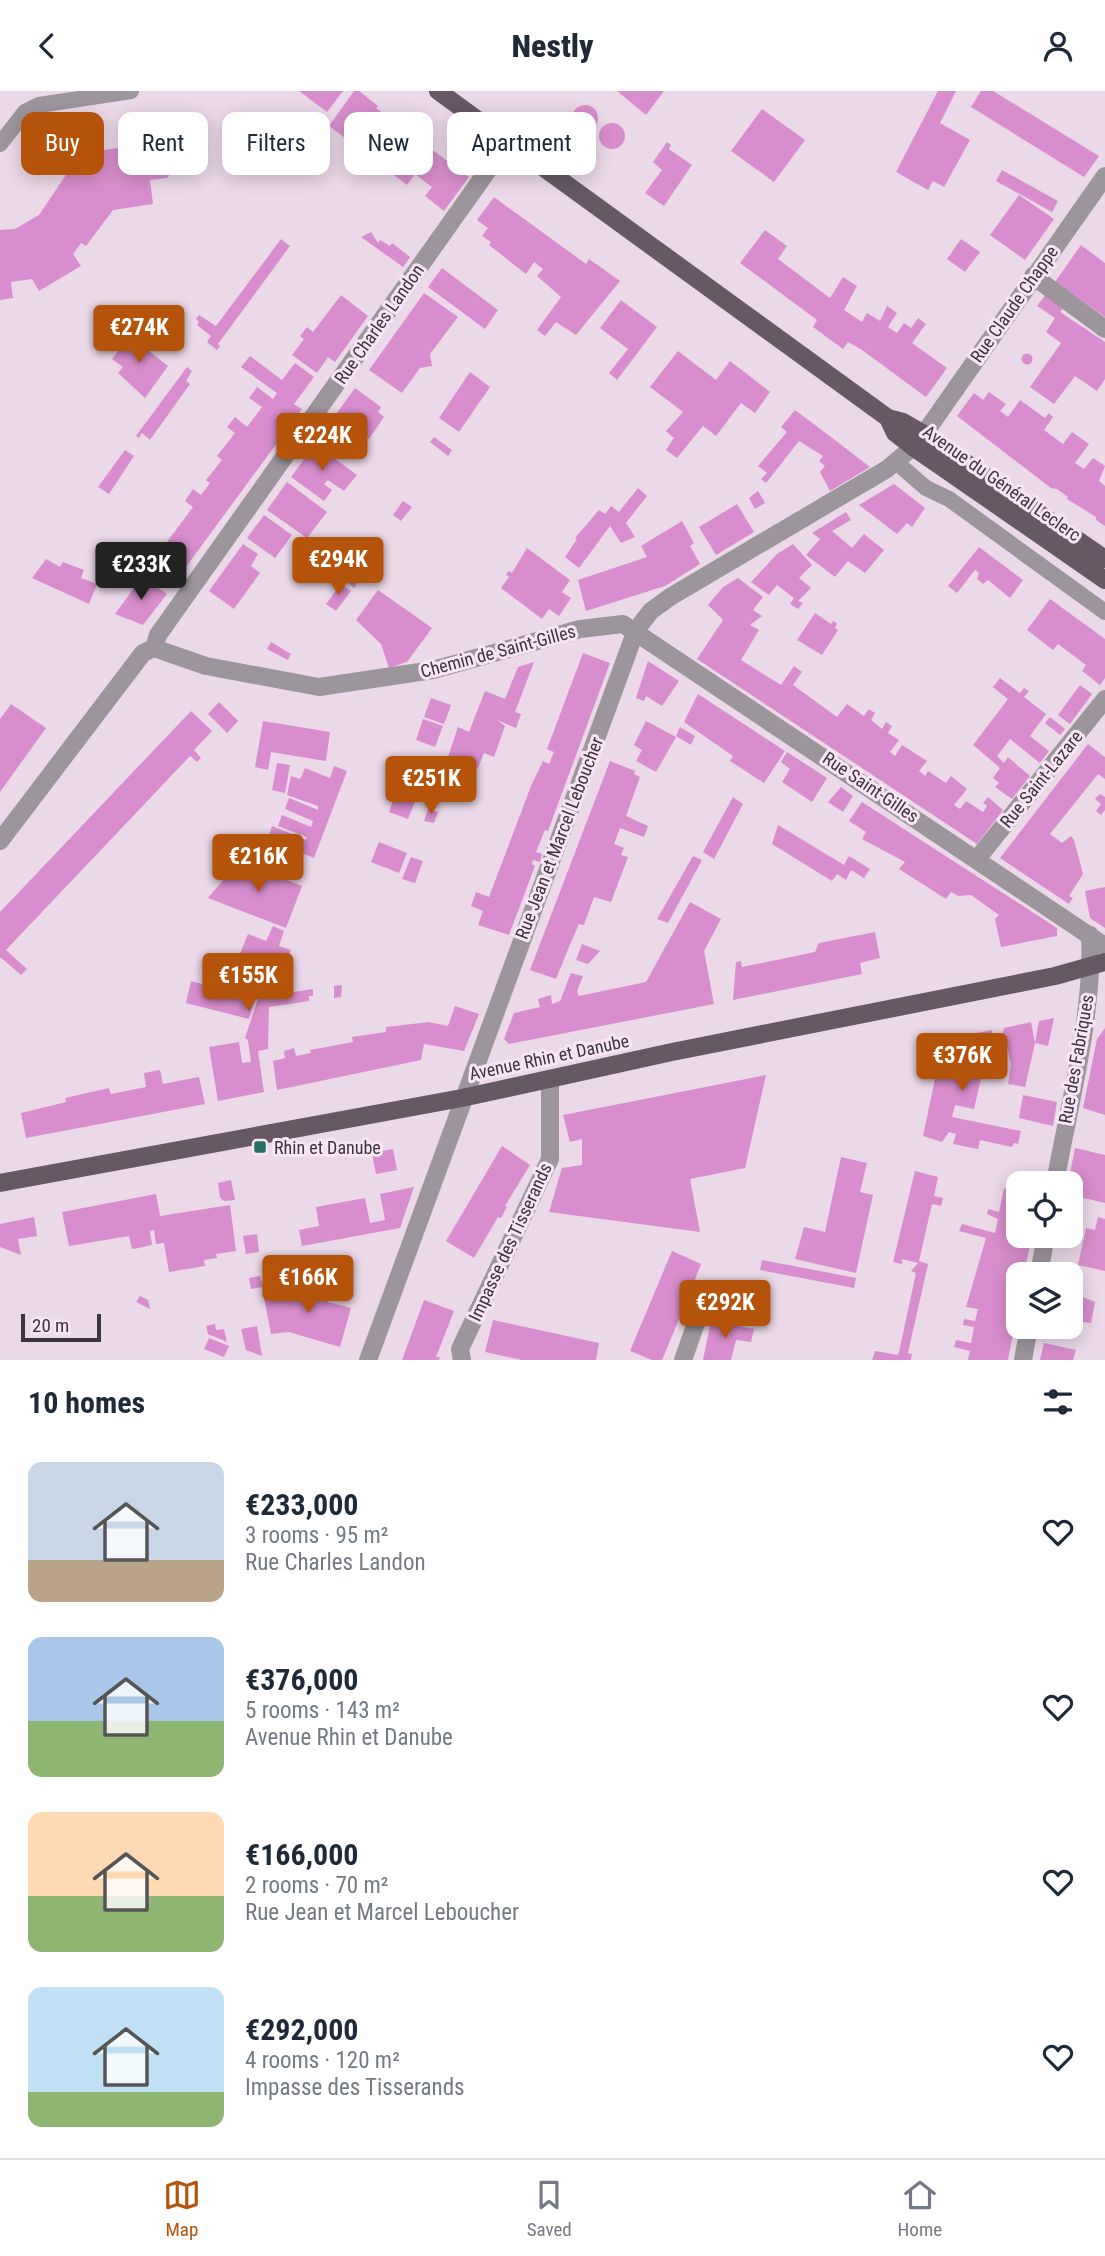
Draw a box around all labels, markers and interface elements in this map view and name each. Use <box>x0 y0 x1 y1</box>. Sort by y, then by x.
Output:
icon: back <box>28 27 66 65</box>
text: Nestly <box>511 27 594 65</box>
icon: person <box>1039 27 1077 65</box>
chip: Buy <box>21 112 104 175</box>
chip: Rent <box>118 112 208 175</box>
chip: Filters <box>222 112 330 175</box>
chip: New <box>344 112 433 175</box>
chip: Apartment <box>447 112 596 175</box>
street label: Rue Claude Chappe <box>966 242 1062 366</box>
street label: Rue Charles Landon <box>330 260 428 388</box>
pin: €274K <box>90 306 188 365</box>
text: €274K <box>109 314 169 341</box>
pin: €224K <box>273 413 371 473</box>
street label: Avenue du Général Leclerc <box>919 421 1085 545</box>
text: €224K <box>292 422 352 449</box>
pin: €294K <box>289 538 387 597</box>
pin: €233K <box>92 543 190 602</box>
text: €294K <box>308 546 368 573</box>
text: €233K <box>111 551 171 578</box>
street label: Chemin de Saint-Gilles <box>418 620 578 682</box>
street label: Rue Saint-Lazare <box>995 726 1087 832</box>
street label: Rue Jean et Marcel Leboucher <box>511 734 607 942</box>
street label: Rue Saint-Gilles <box>819 747 923 827</box>
pin: €251K <box>382 757 480 816</box>
text: €251K <box>401 765 461 792</box>
pin: €216K <box>209 835 307 894</box>
text: €216K <box>228 843 288 870</box>
pin: €155K <box>199 953 297 1013</box>
text: €155K <box>218 962 278 989</box>
street label: Rue des Fabriques <box>1054 993 1098 1125</box>
street label: Avenue Rhin et Danube <box>467 1030 631 1084</box>
pin: €376K <box>913 1033 1011 1093</box>
text: €376K <box>932 1042 992 1069</box>
place label: Rhin et Danube <box>274 1137 381 1158</box>
marker: Rhin et Danube <box>252 1139 268 1155</box>
street label: Impasse des Tisserands <box>464 1160 556 1324</box>
map controls <box>1006 1171 1083 1339</box>
button: locate <box>1006 1171 1083 1248</box>
pin: €166K <box>259 1255 357 1315</box>
button: layers <box>1006 1262 1083 1339</box>
text: €166K <box>278 1264 338 1291</box>
pin: €292K <box>676 1281 774 1340</box>
text: €292K <box>695 1289 755 1316</box>
scale bar <box>21 1311 102 1343</box>
text: 20 m <box>32 1314 69 1337</box>
icon: filters <box>1039 1383 1077 1421</box>
text: 10 homes <box>28 1385 145 1420</box>
text: €233,000 <box>245 1487 358 1522</box>
icon: home <box>84 1490 168 1574</box>
icon: heart <box>1039 1513 1077 1551</box>
text: 3 rooms · 95 m² <box>245 1522 388 1549</box>
text: Rue Charles Landon <box>245 1549 426 1576</box>
text: €376,000 <box>245 1662 358 1697</box>
icon: home <box>84 1665 168 1749</box>
icon: heart <box>1039 1688 1077 1726</box>
text: 5 rooms · 143 m² <box>245 1697 400 1724</box>
text: Avenue Rhin et Danube <box>245 1724 453 1751</box>
text: €166,000 <box>245 1837 358 1872</box>
icon: home <box>84 1840 168 1924</box>
icon: heart <box>1039 1863 1077 1901</box>
text: 2 rooms · 70 m² <box>245 1872 388 1899</box>
text: Rue Jean et Marcel Leboucher <box>245 1899 519 1926</box>
text: €292,000 <box>245 2012 358 2047</box>
icon: home <box>84 2015 168 2099</box>
icon: heart <box>1039 2038 1077 2076</box>
text: 4 rooms · 120 m² <box>245 2047 400 2074</box>
text: Impasse des Tisserands <box>245 2074 465 2101</box>
tab: Map <box>163 2176 201 2241</box>
tab: Saved <box>527 2176 572 2241</box>
tab: Home <box>898 2176 942 2241</box>

